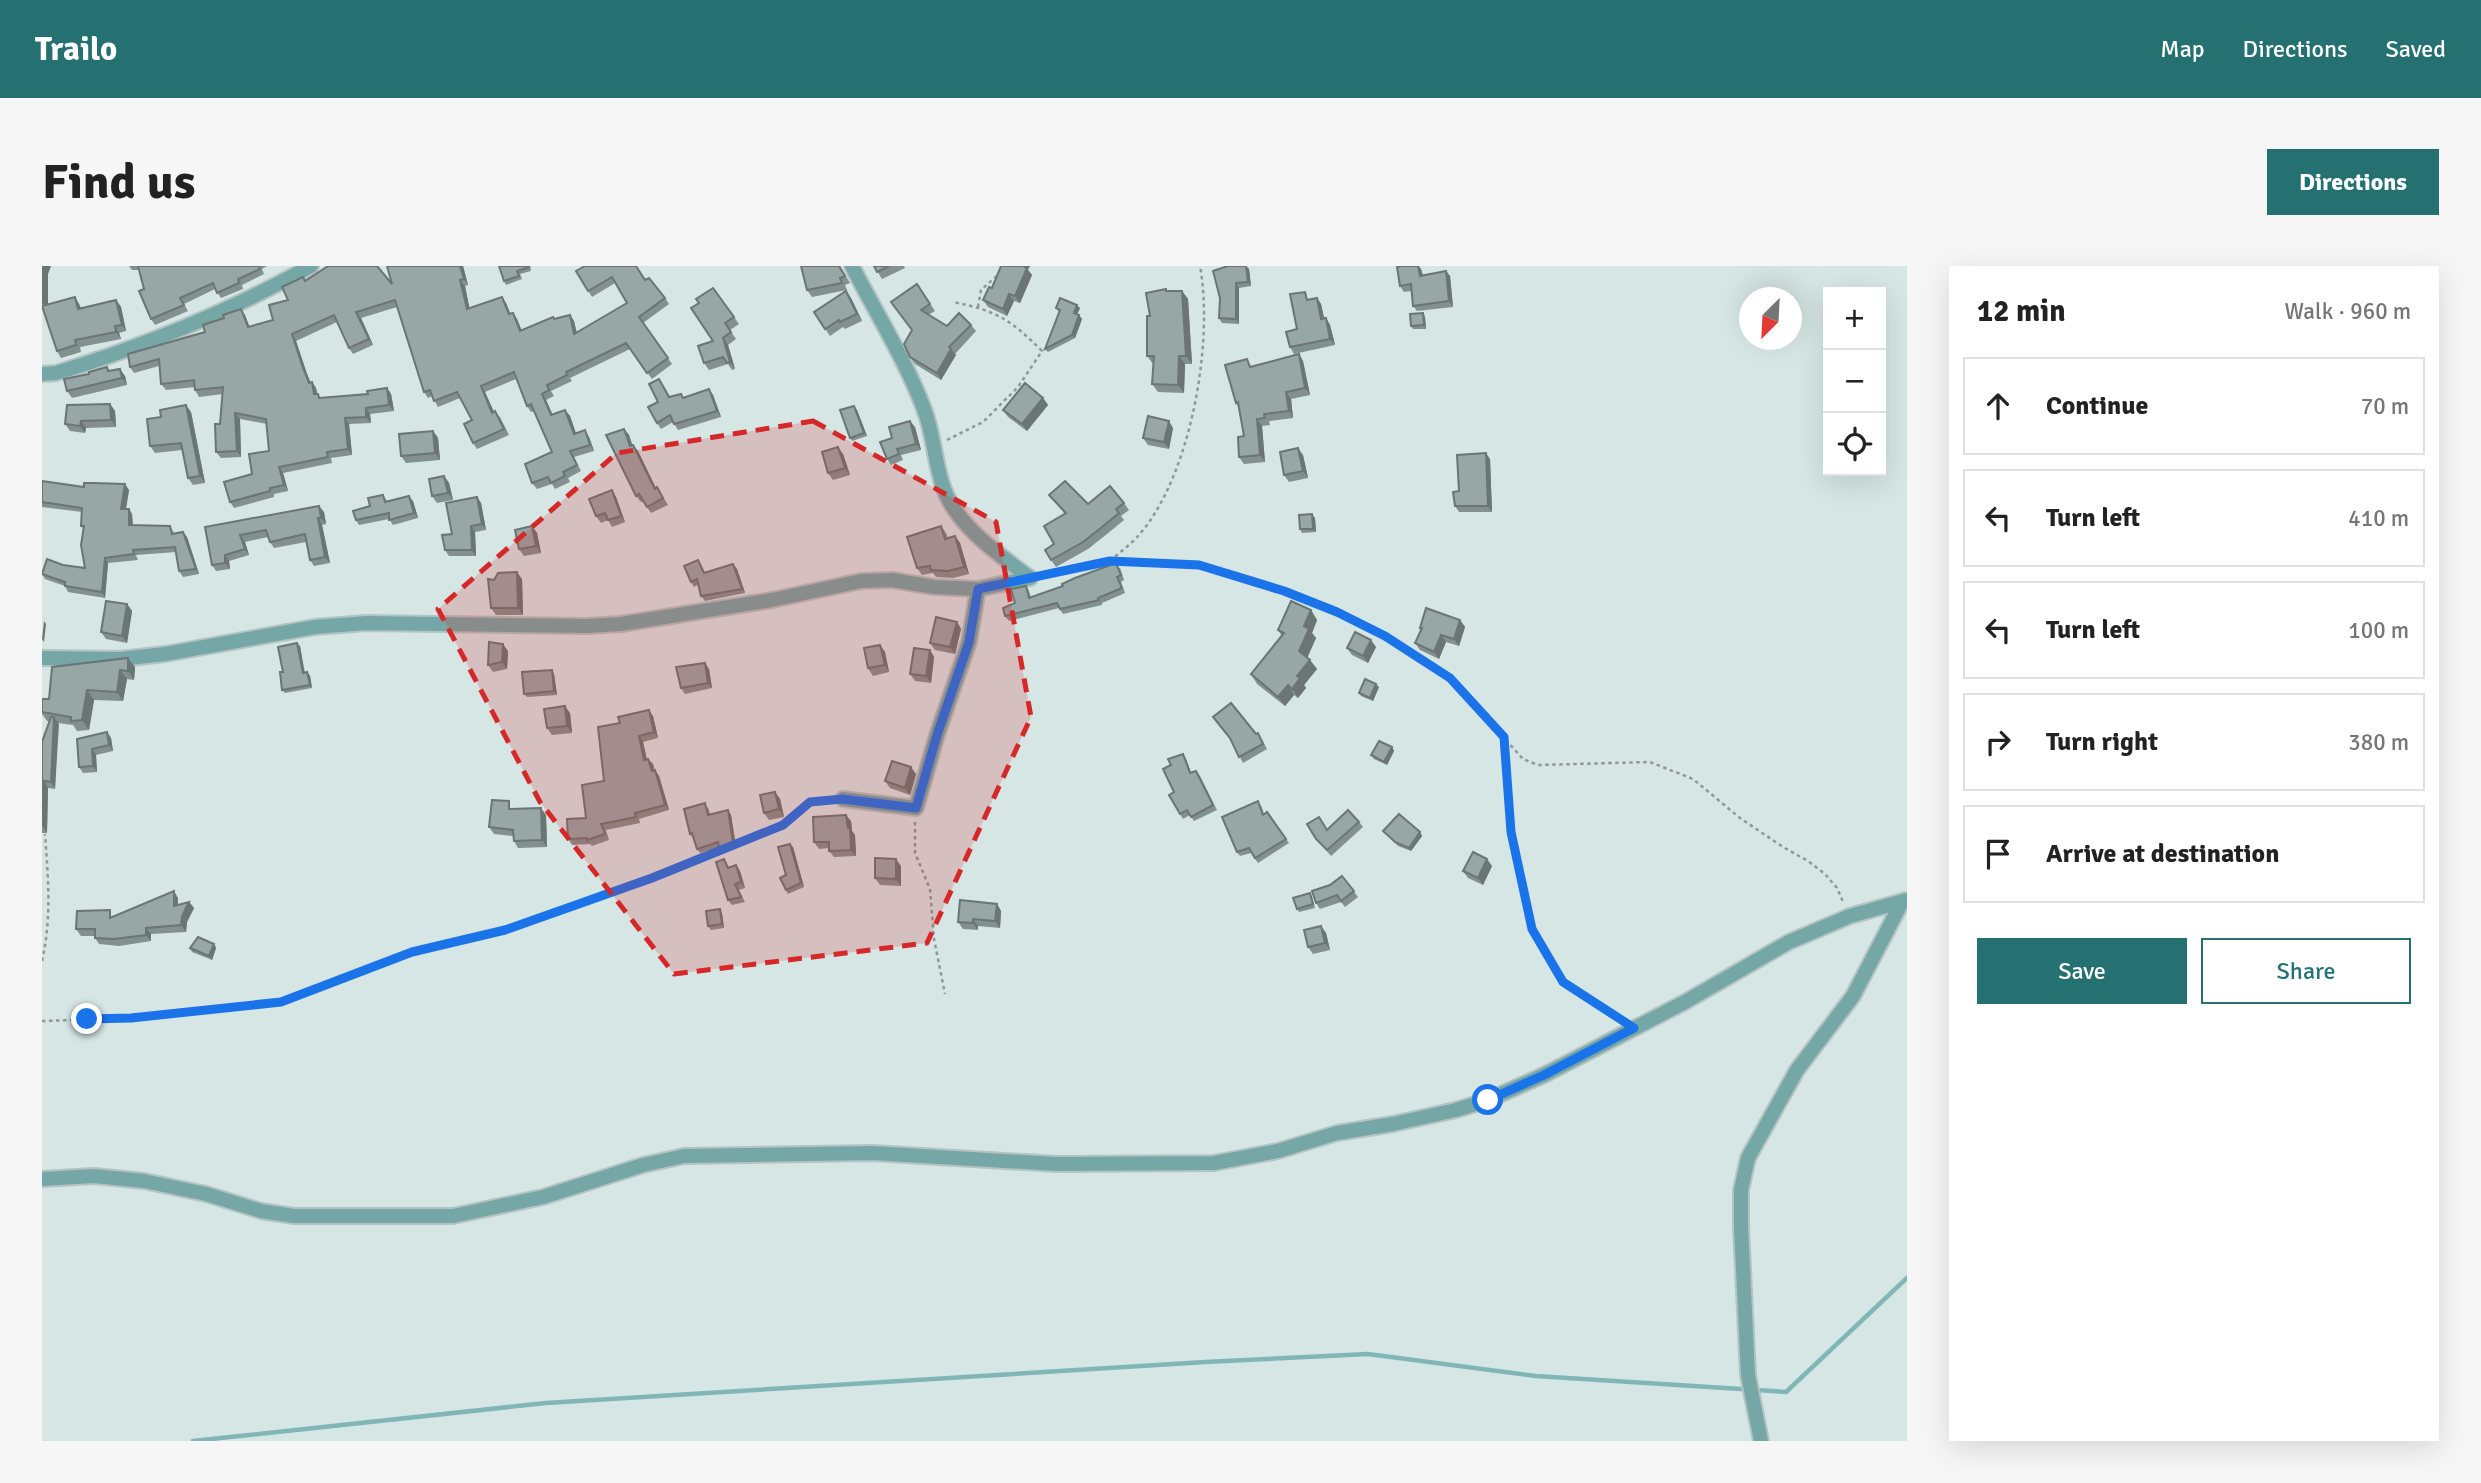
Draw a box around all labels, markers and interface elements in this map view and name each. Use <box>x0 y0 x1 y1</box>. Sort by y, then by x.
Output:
text: Trailo <box>35 29 117 70</box>
text: Map <box>2160 34 2205 64</box>
text: Directions <box>2243 34 2348 64</box>
text: Saved <box>2386 34 2446 64</box>
button: Directions <box>2267 149 2439 215</box>
text: Find us <box>42 152 195 212</box>
north arrow <box>1739 287 1802 350</box>
map controls <box>1823 287 1886 476</box>
button: + <box>1823 287 1886 350</box>
text: 12 min <box>1977 293 2066 330</box>
text: Walk · 960 m <box>2285 297 2411 326</box>
button: − <box>1823 350 1886 413</box>
icon: ahead <box>1979 387 2017 425</box>
text: Continue <box>2046 390 2148 422</box>
text: 70 m <box>2361 392 2409 421</box>
button: locate <box>1823 413 1886 476</box>
icon: left <box>1979 499 2017 537</box>
text: Turn left <box>2046 502 2140 534</box>
text: 410 m <box>2348 504 2409 533</box>
icon: left <box>1979 611 2017 649</box>
text: Turn left <box>2046 614 2140 646</box>
text: 100 m <box>2348 616 2409 645</box>
icon: right <box>1979 723 2017 761</box>
text: Turn right <box>2046 726 2158 758</box>
text: 380 m <box>2348 728 2409 757</box>
icon: arrive <box>1979 835 2017 873</box>
text: Arrive at destination <box>2046 838 2279 870</box>
button: Save <box>1977 938 2187 1004</box>
button: Share <box>2201 938 2411 1004</box>
route end <box>71 1003 102 1034</box>
route start <box>1472 1084 1503 1115</box>

